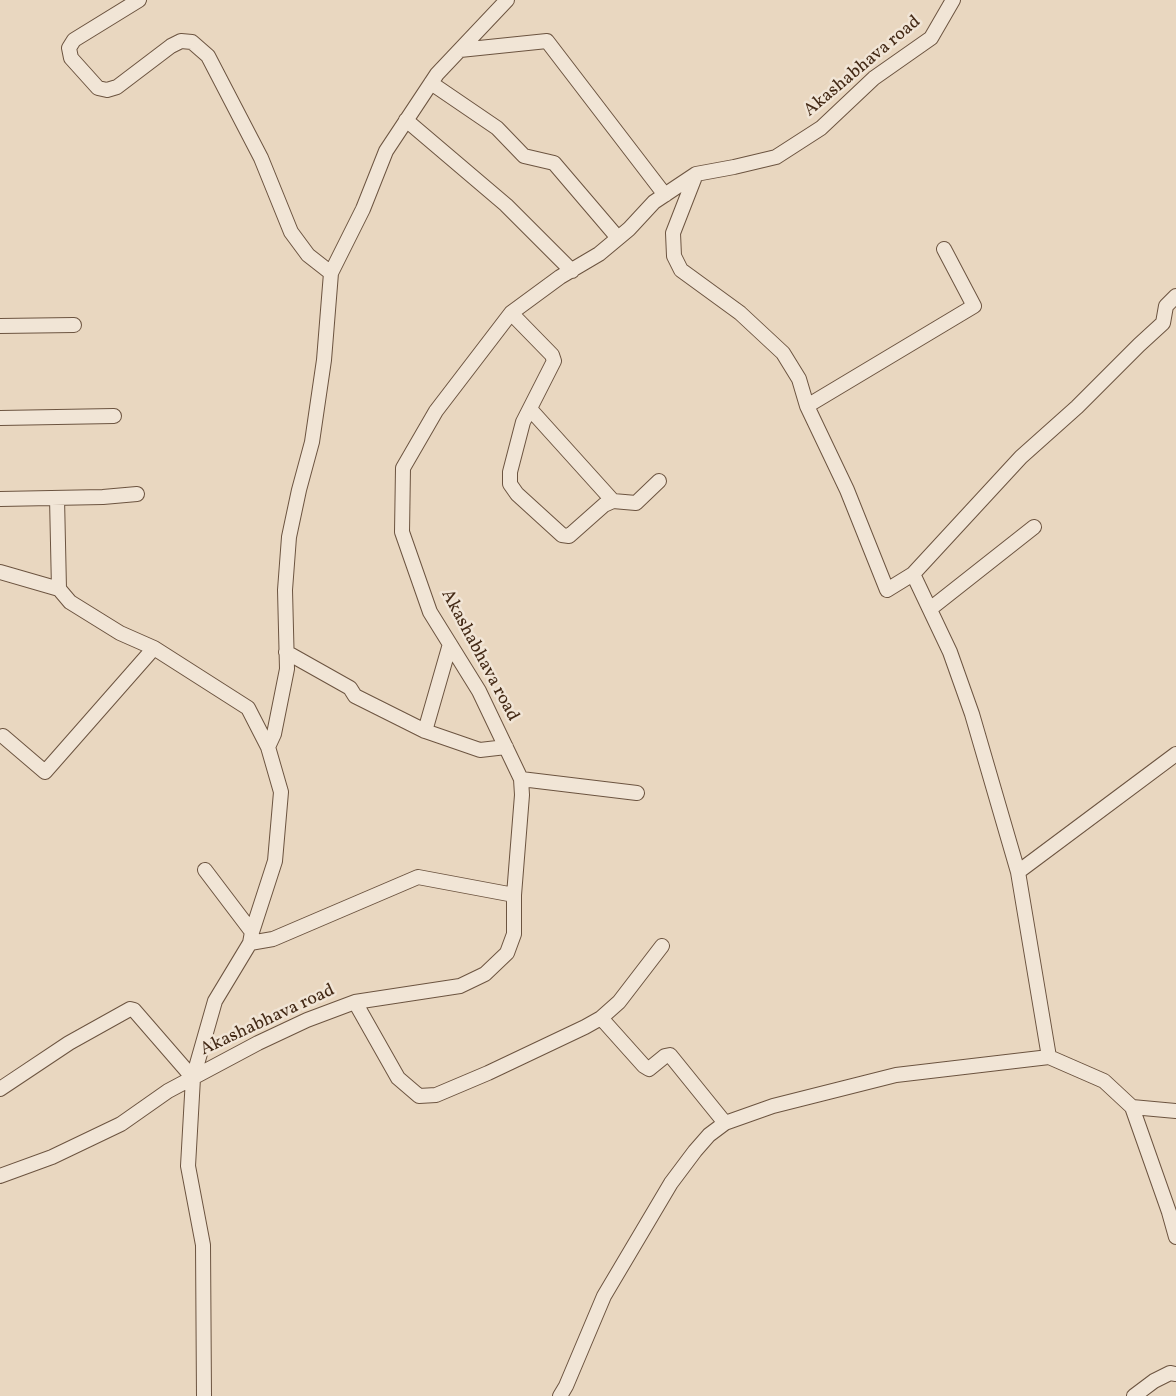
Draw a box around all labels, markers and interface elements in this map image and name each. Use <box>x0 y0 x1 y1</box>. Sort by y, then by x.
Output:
street label: Akashabhava road <box>800 12 926 122</box>
street label: Akashabhava road <box>435 586 523 726</box>
street label: Akashabhava road <box>197 980 339 1062</box>

